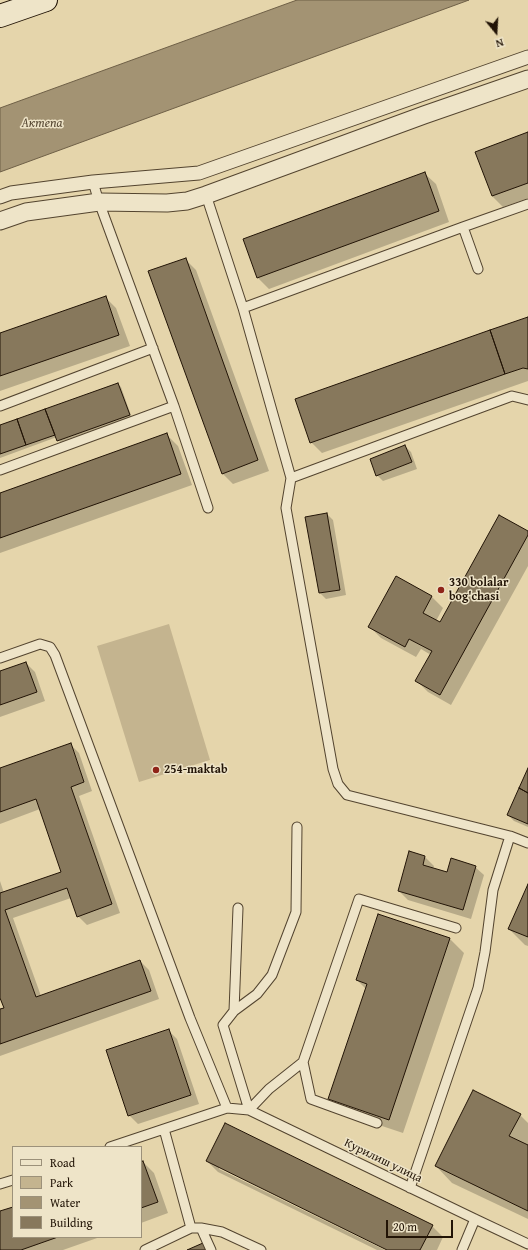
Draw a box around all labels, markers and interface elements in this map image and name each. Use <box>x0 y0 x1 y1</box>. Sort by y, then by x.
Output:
north arrow <box>476 12 516 52</box>
text: N <box>494 35 506 52</box>
water label: Актепа <box>21 116 63 132</box>
place label: 330 bolalar bog'chasi <box>449 576 509 604</box>
marker: 330 bolalar bog'chasi <box>436 585 446 595</box>
place label: 254-maktab <box>164 763 227 777</box>
marker: 254-maktab <box>151 765 161 775</box>
street label: Курилиш улица <box>342 1136 424 1186</box>
legend <box>12 1146 142 1238</box>
text: Road <box>50 1154 75 1171</box>
text: Park <box>50 1174 73 1191</box>
text: Water <box>50 1194 80 1211</box>
scale bar <box>388 1212 455 1238</box>
text: Building <box>50 1214 93 1231</box>
text: 20 m <box>393 1218 417 1235</box>

